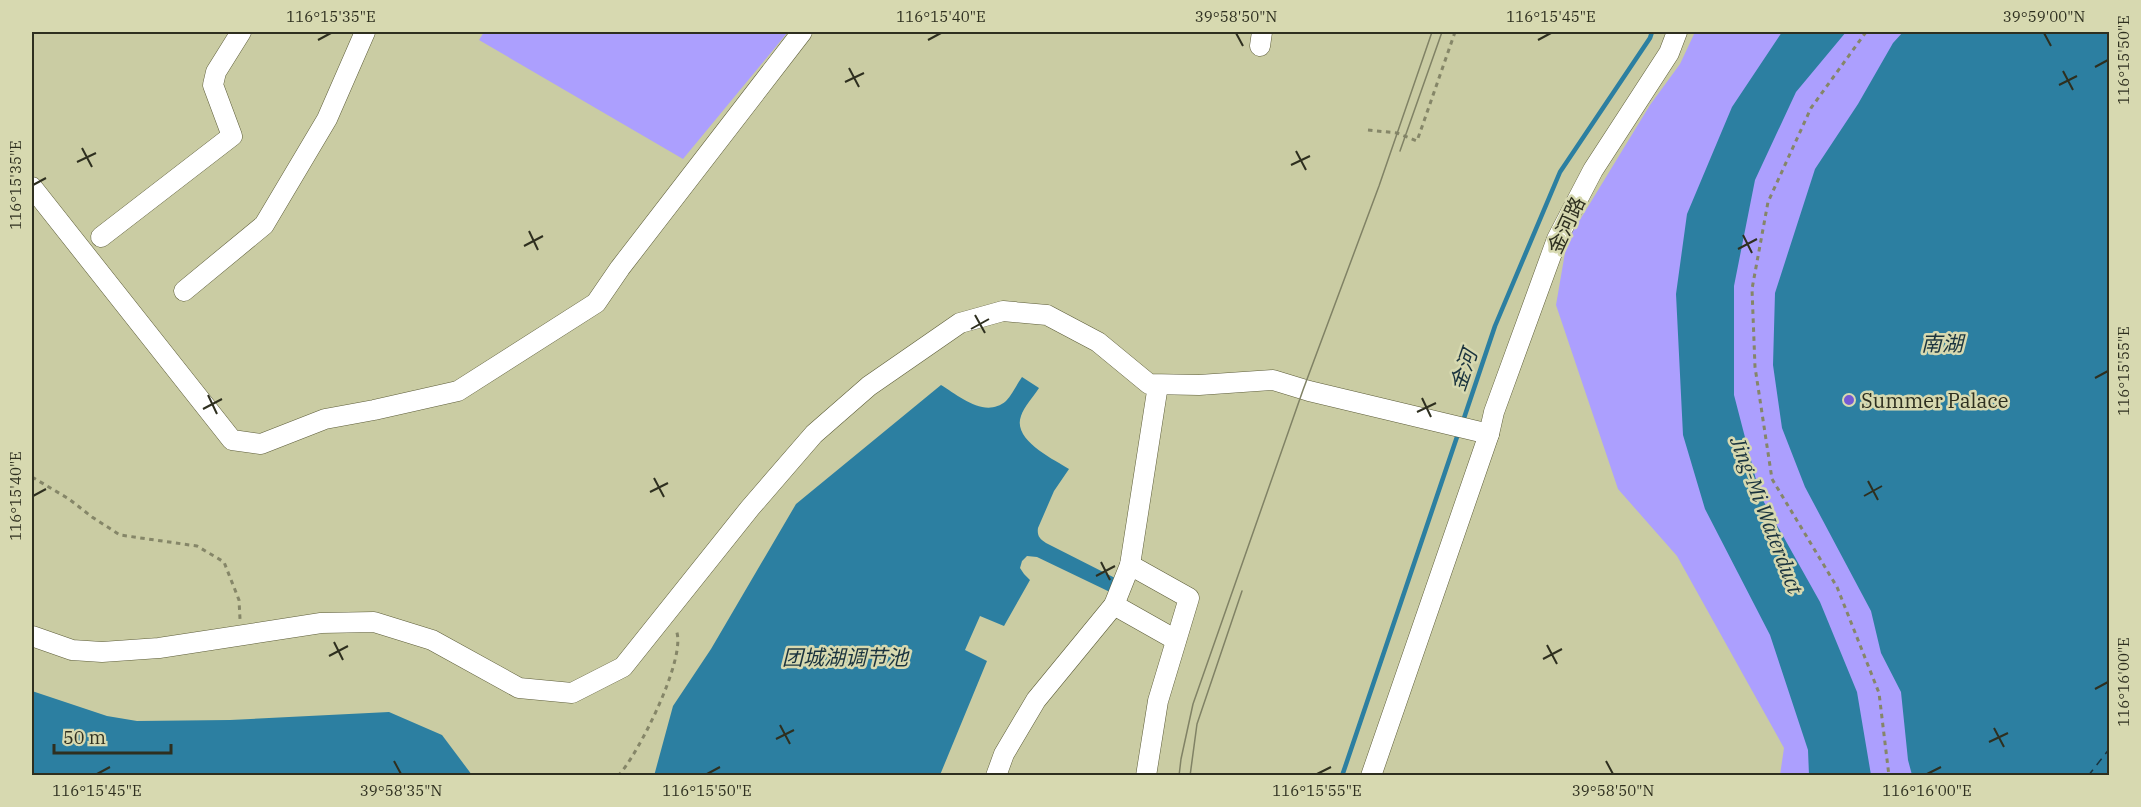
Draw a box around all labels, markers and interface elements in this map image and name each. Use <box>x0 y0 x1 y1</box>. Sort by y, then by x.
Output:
text: 116°15'35"E <box>286 7 376 26</box>
text: 116°15'40"E <box>896 7 986 26</box>
text: 39°58'50"N <box>1195 7 1277 26</box>
text: 116°15'45"E <box>1506 7 1596 26</box>
text: 39°59'00"N <box>2003 7 2085 26</box>
text: 116°15'50"E <box>2114 15 2133 105</box>
text: 116°15'35"E <box>6 140 25 230</box>
street label: 金河路 <box>1541 192 1591 258</box>
text: 116°15'55"E <box>2114 326 2133 416</box>
water label: 南湖 <box>1921 329 1966 357</box>
water label: 金河 <box>1443 342 1484 394</box>
place label: Summer Palace <box>1861 387 2008 414</box>
marker: Summer Palace <box>1842 393 1856 407</box>
water label: Jing-Mi Waterduct <box>1724 431 1810 598</box>
text: 116°15'40"E <box>6 451 25 541</box>
text: 116°16'00"E <box>2114 637 2133 727</box>
water label: 团城湖调节池 <box>782 643 910 671</box>
scale bar <box>54 717 171 755</box>
text: 50 m <box>63 726 106 749</box>
text: 116°15'45"E <box>52 781 142 800</box>
text: 39°58'35"N <box>360 781 442 800</box>
text: 116°15'50"E <box>662 781 752 800</box>
text: 116°15'55"E <box>1272 781 1362 800</box>
text: 39°58'50"N <box>1572 781 1654 800</box>
text: 116°16'00"E <box>1882 781 1972 800</box>

